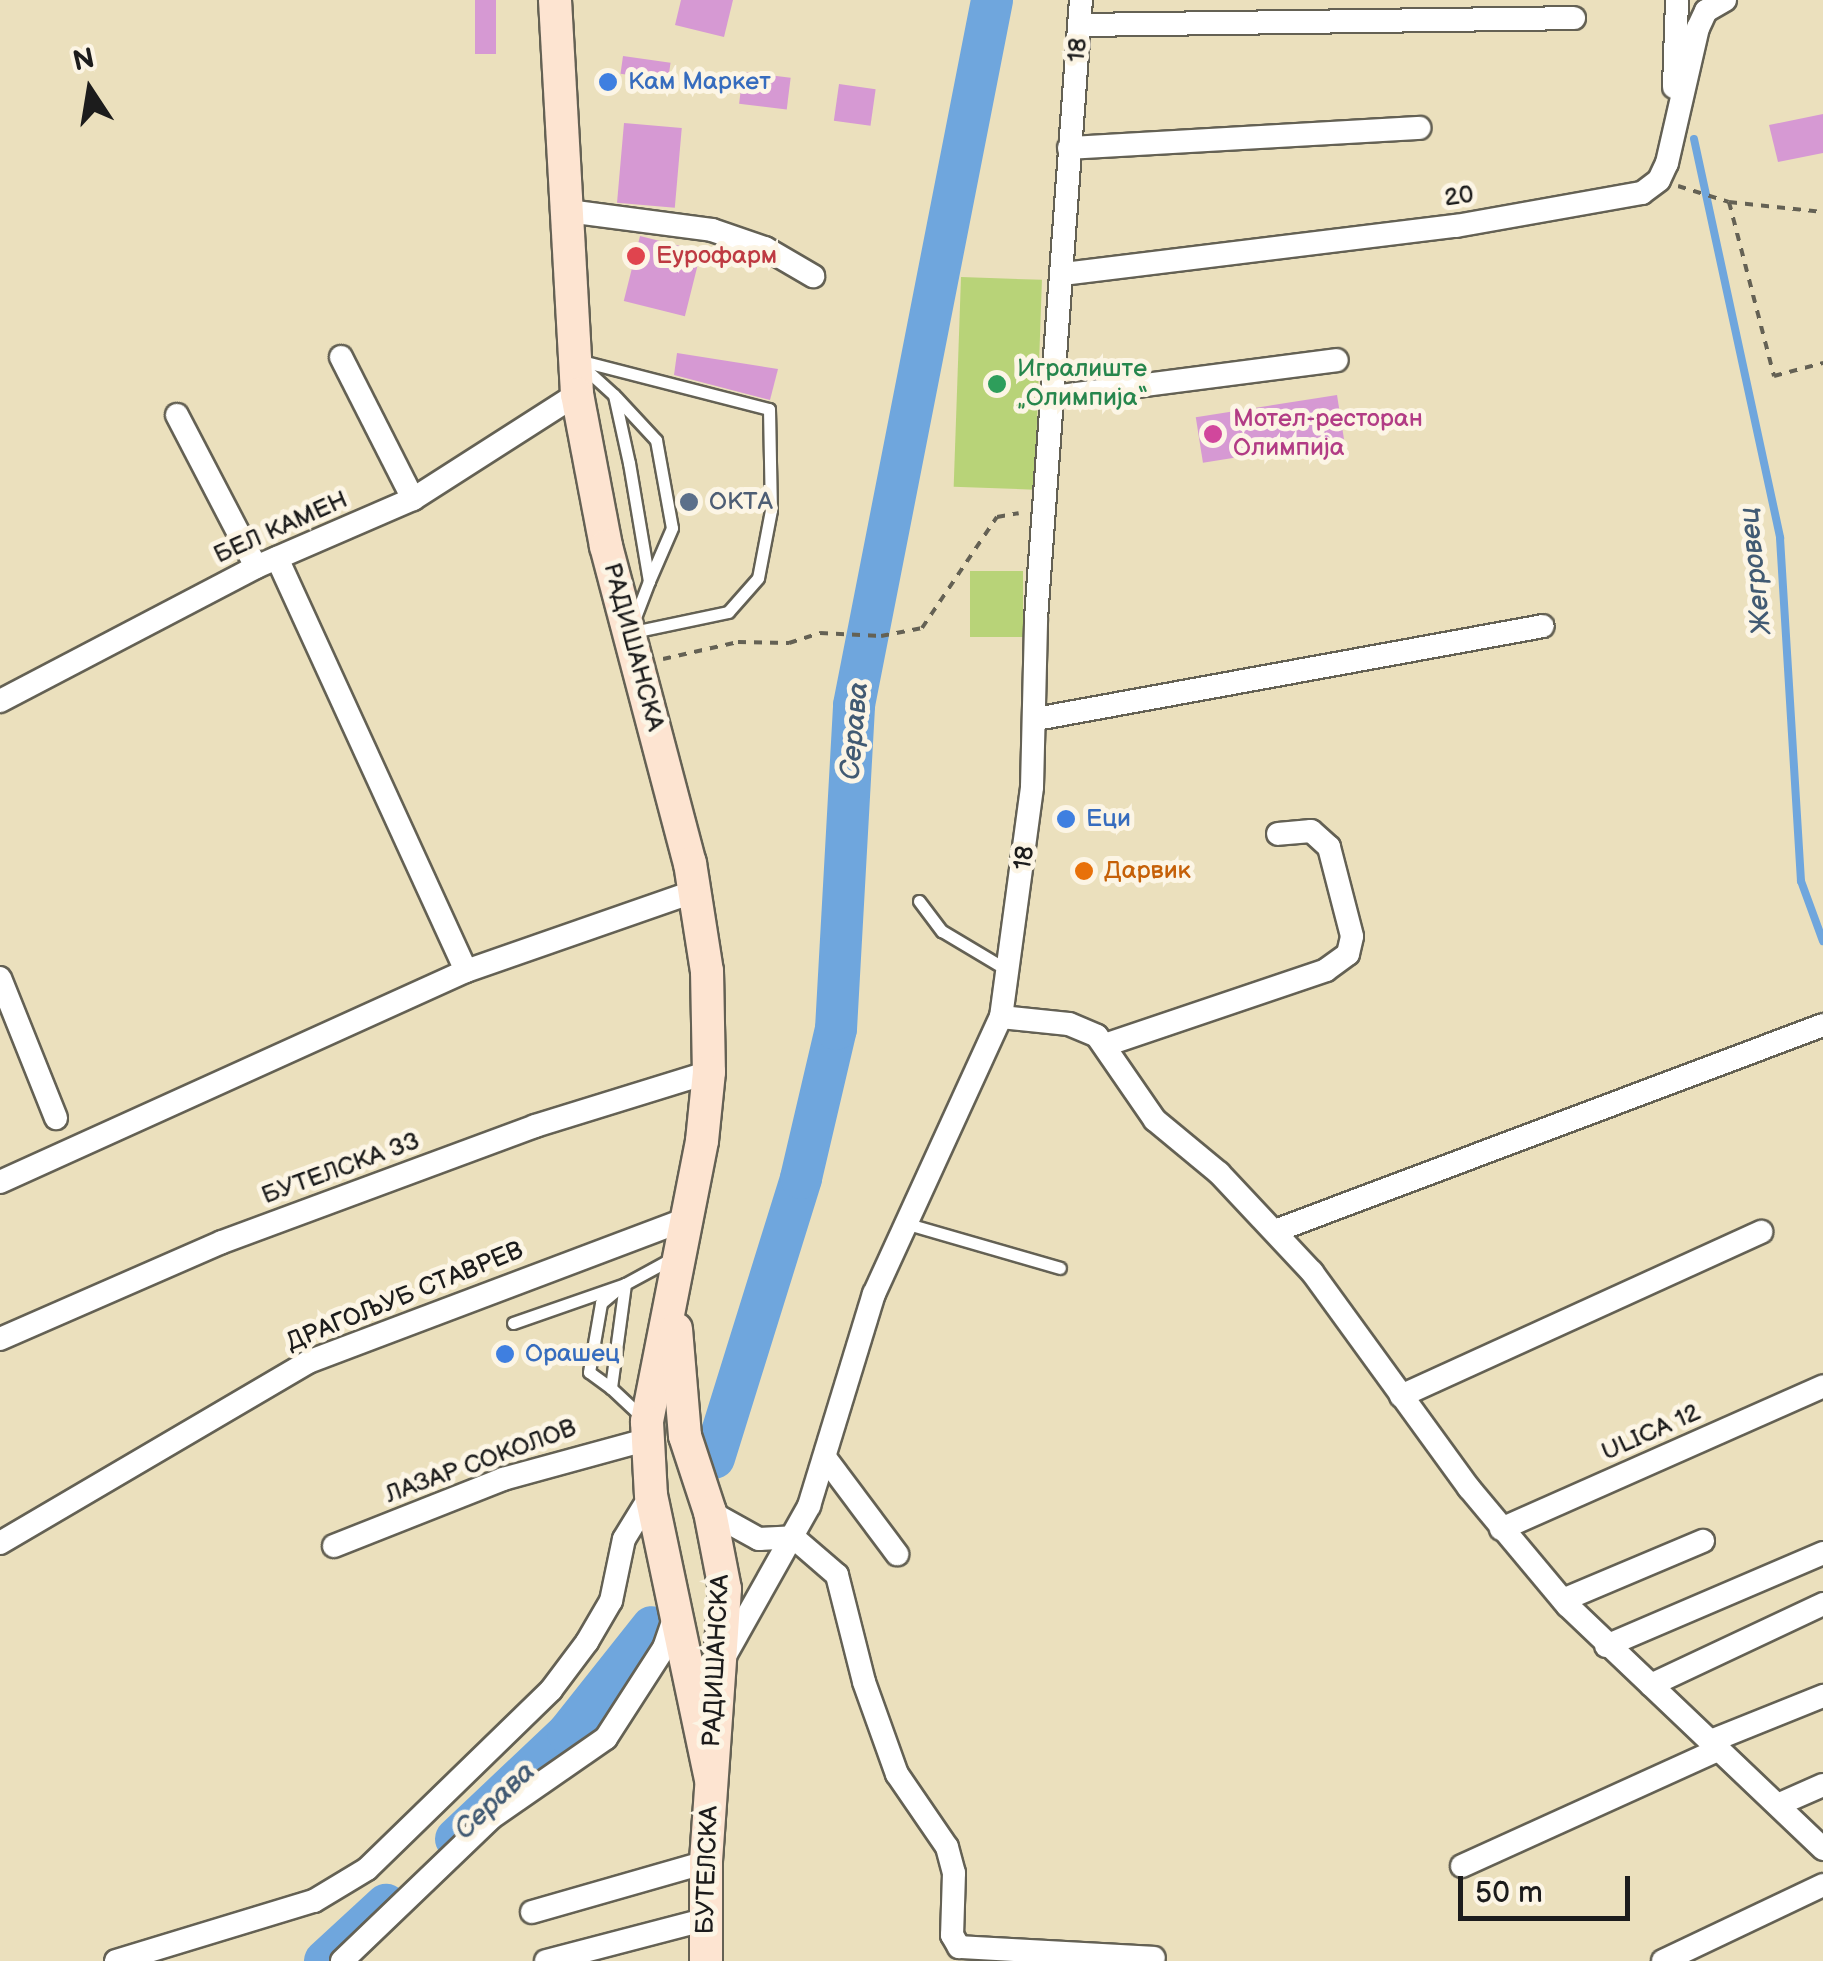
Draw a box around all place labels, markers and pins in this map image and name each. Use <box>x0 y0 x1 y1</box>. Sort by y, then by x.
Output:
place label: Кам Маркет <box>628 67 771 97</box>
marker: Кам Маркет <box>597 71 619 93</box>
place label: Еурофарм <box>656 241 777 271</box>
marker: Еурофарм <box>625 245 647 267</box>
place label: Игралиште „Олимпија“ <box>1017 355 1148 414</box>
marker: Игралиште „Олимпија“ <box>986 373 1008 395</box>
place label: Мотел-ресторан Олимпија <box>1233 405 1423 464</box>
marker: Мотел-ресторан Олимпија <box>1202 423 1224 445</box>
place label: ОКТА <box>709 487 773 517</box>
marker: ОКТА <box>678 491 700 513</box>
place label: Еци <box>1086 804 1131 834</box>
marker: Еци <box>1055 808 1077 830</box>
place label: Дарвик <box>1104 856 1191 886</box>
marker: Дарвик <box>1073 860 1095 882</box>
place label: Орашец <box>525 1339 620 1369</box>
marker: Орашец <box>494 1343 516 1365</box>

